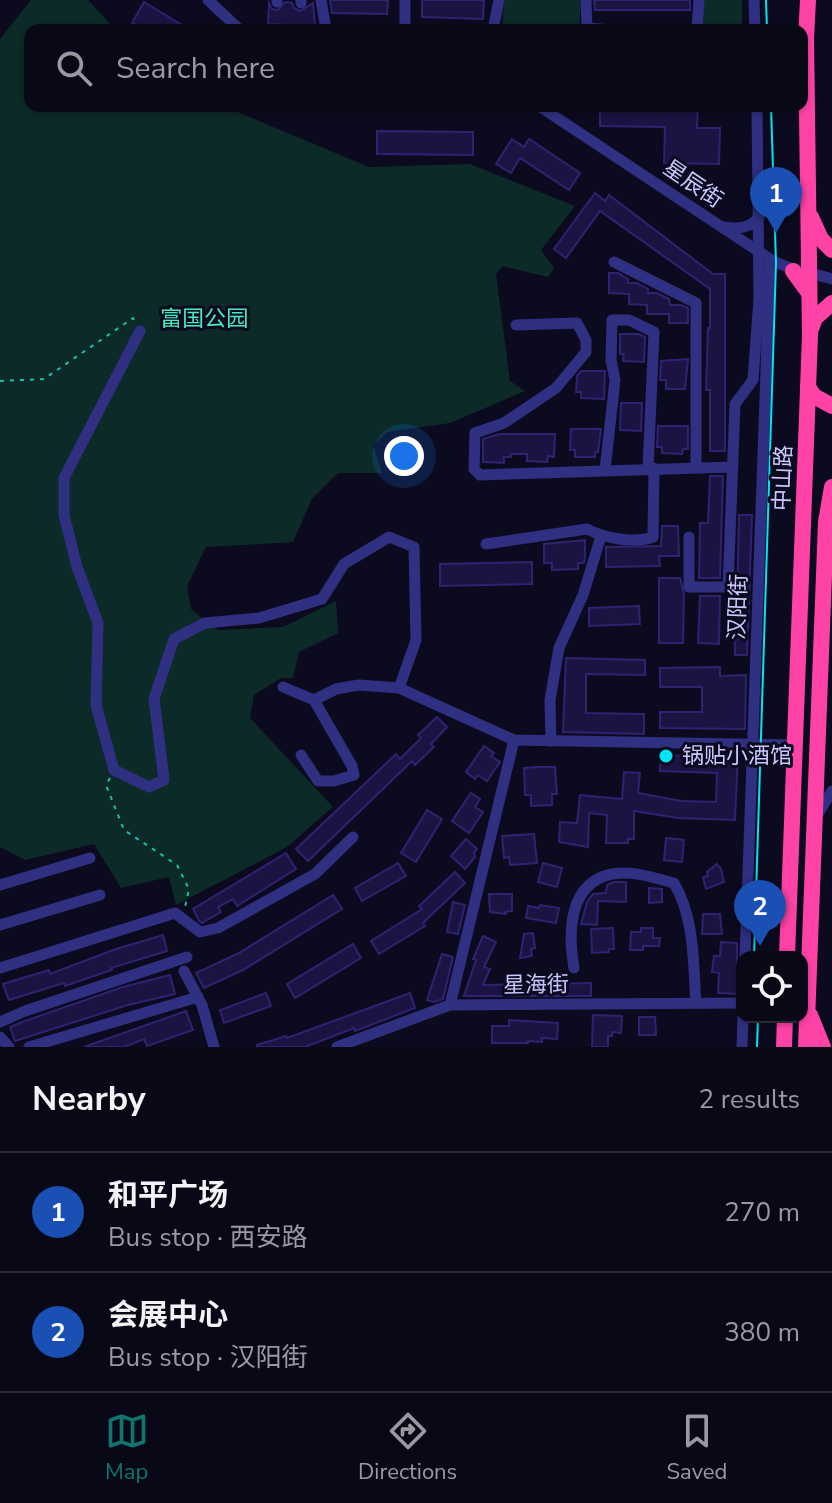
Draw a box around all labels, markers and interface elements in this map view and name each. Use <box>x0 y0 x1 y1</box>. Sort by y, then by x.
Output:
search box <box>24 24 808 112</box>
icon: search <box>52 46 96 90</box>
text: Search here <box>116 48 275 89</box>
street label: 星辰街 <box>657 153 729 215</box>
pin: 1 <box>750 167 802 233</box>
park label: 富国公园 <box>160 304 248 334</box>
your location <box>384 436 424 476</box>
street label: 中山路 <box>767 444 799 512</box>
street label: 汉阳街 <box>722 573 754 641</box>
place label: 锅贴小酒馆 <box>682 741 792 771</box>
marker: 锅贴小酒馆 <box>657 747 675 765</box>
pin: 2 <box>734 880 786 946</box>
map controls <box>736 951 808 1023</box>
button: locate <box>736 951 808 1023</box>
street label: 星海街 <box>503 969 569 1001</box>
text: Nearby <box>32 1076 146 1122</box>
text: 2 results <box>699 1082 800 1117</box>
text: 和平广场 <box>108 1175 228 1216</box>
text: 1 <box>50 1195 66 1230</box>
text: 270 m <box>724 1195 800 1230</box>
text: Bus stop · 西安路 <box>108 1220 308 1255</box>
text: 会展中心 <box>108 1295 228 1336</box>
text: 2 <box>50 1315 66 1350</box>
text: 380 m <box>724 1315 800 1350</box>
text: Bus stop · 汉阳街 <box>108 1340 308 1375</box>
tab: Map <box>105 1409 149 1487</box>
tab: Directions <box>358 1409 457 1487</box>
tab: Saved <box>667 1409 727 1487</box>

